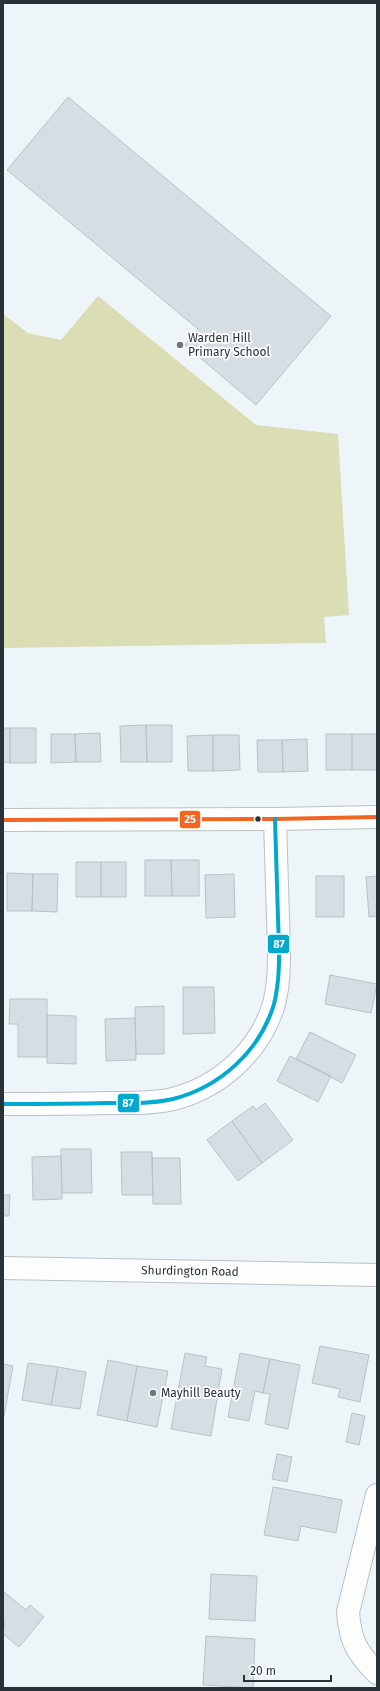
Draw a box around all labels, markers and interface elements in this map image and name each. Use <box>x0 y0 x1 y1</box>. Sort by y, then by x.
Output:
place label: Warden Hill Primary School <box>188 331 271 359</box>
marker: Warden Hill Primary School <box>175 340 185 350</box>
line badge: 25 <box>179 810 201 829</box>
text: 25 <box>184 813 196 826</box>
unlabelled marker <box>253 814 263 824</box>
line badge: 87 <box>267 934 290 954</box>
text: 87 <box>273 938 285 951</box>
line badge: 87 <box>117 1093 140 1113</box>
text: 87 <box>122 1097 134 1110</box>
street label: Shurdington Road <box>141 1263 239 1279</box>
place label: Mayhill Beauty <box>161 1386 241 1400</box>
marker: Mayhill Beauty <box>148 1388 158 1398</box>
scale bar <box>244 1657 331 1683</box>
text: 20 m <box>250 1664 276 1678</box>

